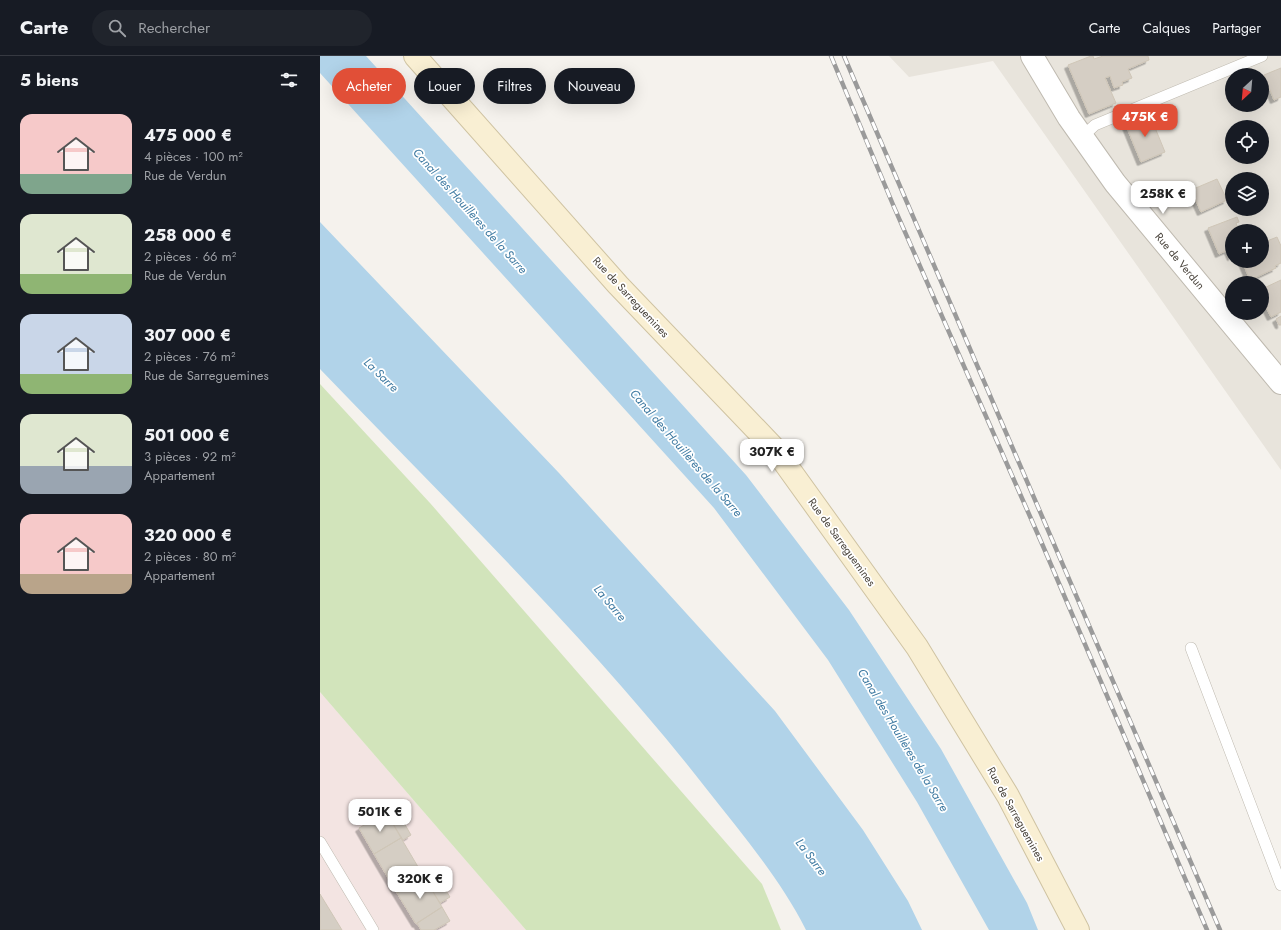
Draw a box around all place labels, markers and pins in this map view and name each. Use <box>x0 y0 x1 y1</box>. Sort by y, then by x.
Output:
pin: 475K € <box>1112 104 1178 138</box>
pin: 258K € <box>1130 181 1196 215</box>
pin: 307K € <box>739 439 805 473</box>
pin: 501K € <box>347 799 413 833</box>
pin: 320K € <box>387 866 453 900</box>

